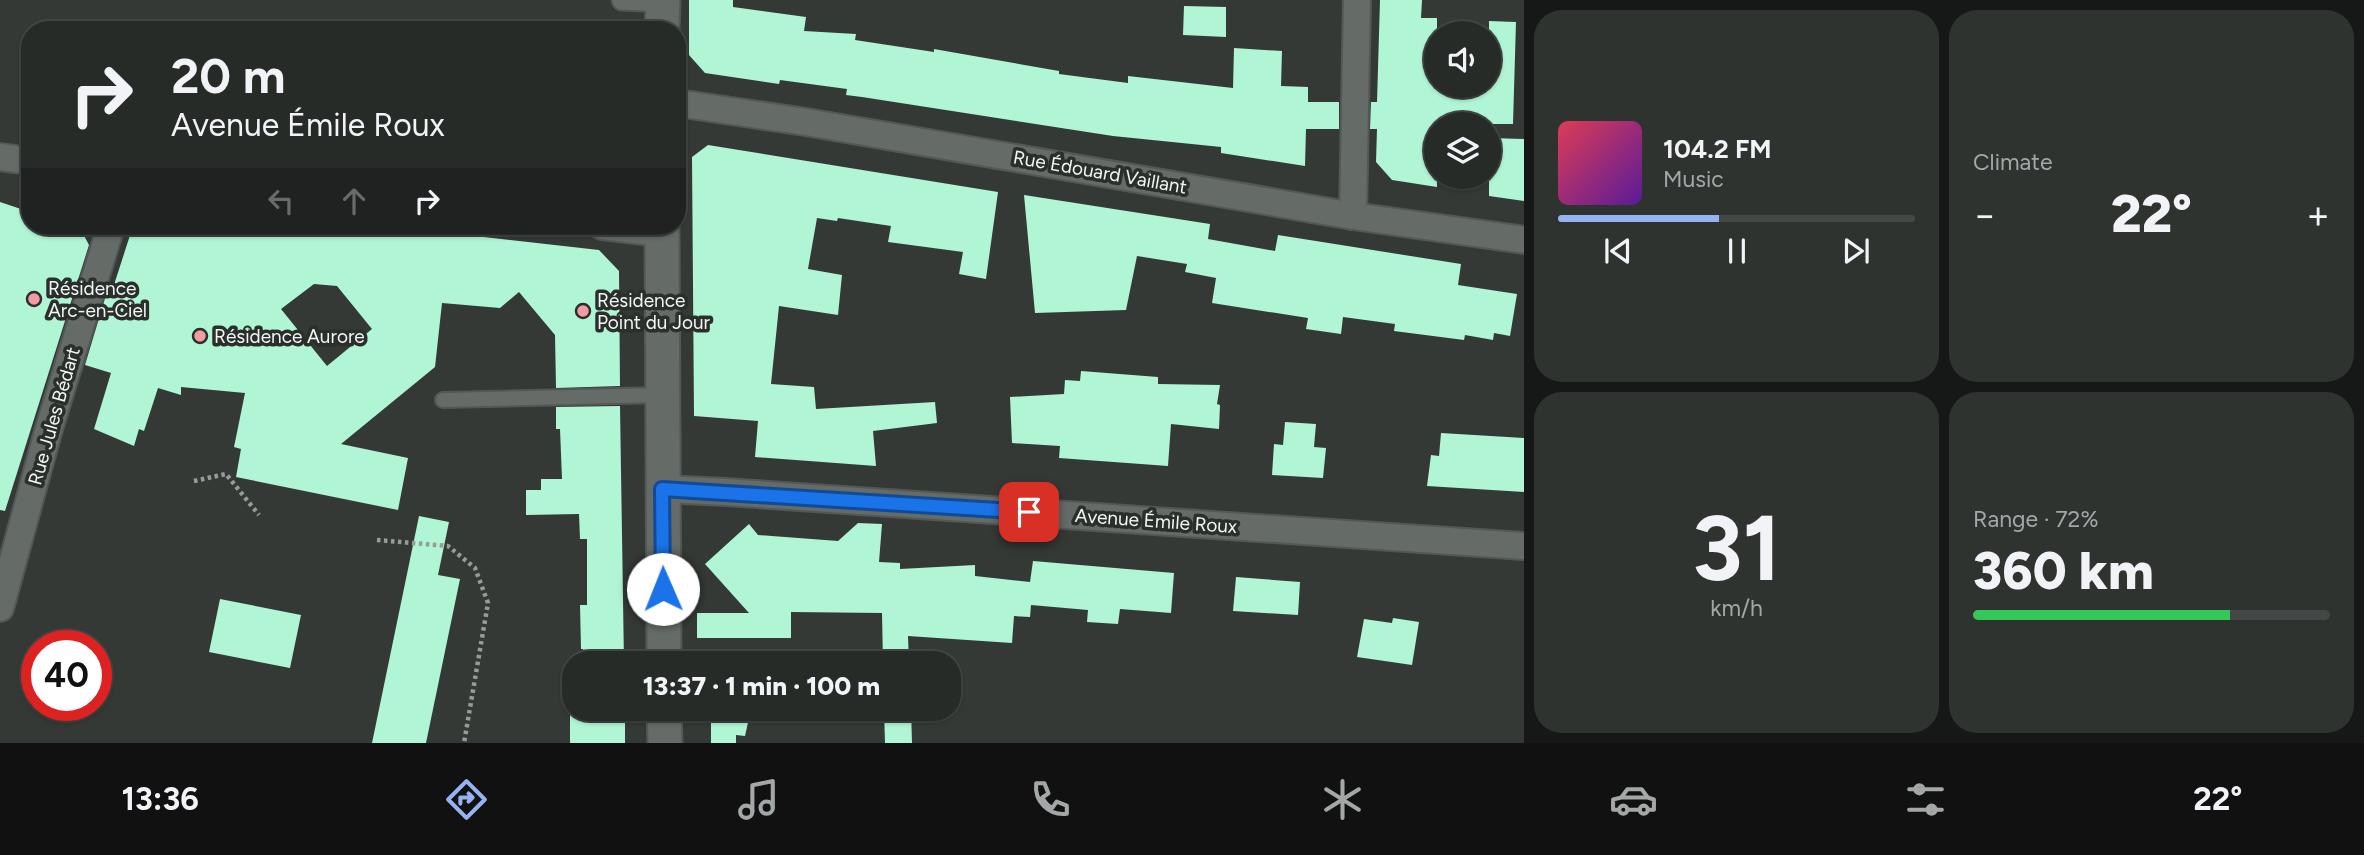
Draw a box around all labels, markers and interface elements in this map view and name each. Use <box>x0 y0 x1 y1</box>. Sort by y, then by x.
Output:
map controls <box>1424 21 1501 189</box>
button: sound <box>1424 21 1501 98</box>
text: 20 m <box>171 46 286 105</box>
icon: right <box>56 49 147 140</box>
text: Avenue Émile Roux <box>171 106 445 144</box>
button: layers <box>1424 112 1501 189</box>
text: 104.2 FM <box>1663 133 1772 165</box>
street label: Rue Édouard Vaillant <box>1011 145 1189 199</box>
text: Climate <box>1973 148 2052 176</box>
text: Music <box>1663 165 1724 193</box>
icon: left <box>262 182 300 220</box>
icon: ahead <box>335 182 373 220</box>
icon: right <box>408 182 446 220</box>
text: 22° <box>2111 183 2192 245</box>
text: − <box>1973 192 1997 238</box>
text: + <box>2306 192 2330 238</box>
icon: previous <box>1599 232 1637 270</box>
icon: pause <box>1718 232 1756 270</box>
icon: next <box>1837 232 1875 270</box>
place label: Résidence Arc-en-Ciel <box>48 277 147 322</box>
place label: Résidence Point du Jour <box>597 289 711 334</box>
marker: Résidence Arc-en-Ciel <box>26 291 42 307</box>
marker: Résidence Point du Jour <box>575 303 591 319</box>
place label: Résidence Aurore <box>214 325 365 348</box>
marker: Résidence Aurore <box>192 328 208 344</box>
street label: Rue Jules Bédart <box>23 344 85 488</box>
pin <box>999 482 1059 542</box>
icon: arrive <box>1010 493 1048 531</box>
text: 31 <box>1692 494 1781 603</box>
street label: Avenue Émile Roux <box>1074 504 1238 538</box>
text: Range · 72% <box>1973 505 2099 533</box>
text: 360 km <box>1973 540 2154 602</box>
position arrow <box>626 552 700 626</box>
text: km/h <box>1710 594 1763 622</box>
speed limit sign: 40 <box>21 630 112 721</box>
text: 13:37 · 1 min · 100 m <box>643 670 880 702</box>
icon: directions <box>442 775 491 824</box>
icon: music <box>734 775 783 824</box>
icon: phone <box>1026 775 1075 824</box>
icon: climate <box>1318 775 1367 824</box>
icon: car <box>1609 775 1658 824</box>
icon: filters <box>1901 775 1950 824</box>
text: 13:36 <box>121 780 199 818</box>
text: 22° <box>2193 780 2242 818</box>

